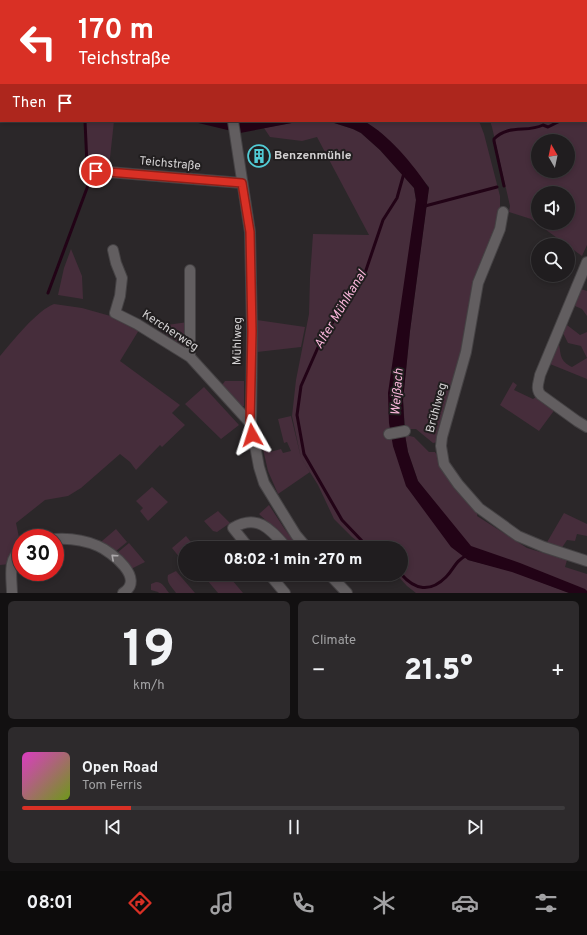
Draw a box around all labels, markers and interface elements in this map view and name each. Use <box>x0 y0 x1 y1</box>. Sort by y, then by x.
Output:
text: 170 m <box>78 13 154 49</box>
icon: left <box>12 16 64 68</box>
text: Teichstraße <box>78 48 170 71</box>
icon: arrive <box>54 92 76 114</box>
text: Then <box>12 94 46 113</box>
north arrow <box>531 134 575 178</box>
map controls <box>531 134 575 282</box>
building icon: Benzenmühle <box>246 143 272 169</box>
place label: Benzenmühle <box>274 148 352 164</box>
street label: Teichstraße <box>139 153 201 175</box>
pin <box>79 154 113 188</box>
icon: arrive <box>85 160 107 182</box>
button: sound <box>531 186 575 230</box>
button: search <box>531 238 575 282</box>
water label: Alter Mühlkanal <box>311 267 371 352</box>
street label: Kercherweg <box>139 307 201 355</box>
street label: Mühlweg <box>230 317 246 365</box>
water label: Weißach <box>388 368 408 416</box>
street label: Brühlweg <box>423 381 451 435</box>
position arrow <box>231 414 273 456</box>
speed limit sign: 30 <box>12 529 64 581</box>
text: 08:02 · 1 min · 270 m <box>224 551 362 570</box>
one-way arrow <box>111 554 119 562</box>
text: 19 <box>122 619 175 685</box>
text: Climate <box>312 633 356 649</box>
text: 21.5° <box>404 653 473 690</box>
text: − <box>312 658 326 685</box>
text: + <box>551 658 565 685</box>
text: km/h <box>133 678 165 694</box>
text: Open Road <box>82 759 158 778</box>
text: Tom Ferris <box>82 778 142 794</box>
icon: previous <box>102 816 124 838</box>
icon: pause <box>283 816 305 838</box>
icon: next <box>464 816 486 838</box>
icon: directions <box>126 889 154 917</box>
icon: music <box>208 889 236 917</box>
icon: phone <box>289 889 317 917</box>
icon: climate <box>370 889 398 917</box>
icon: car <box>451 889 479 917</box>
icon: filters <box>532 889 560 917</box>
text: 08:01 <box>27 892 73 915</box>

